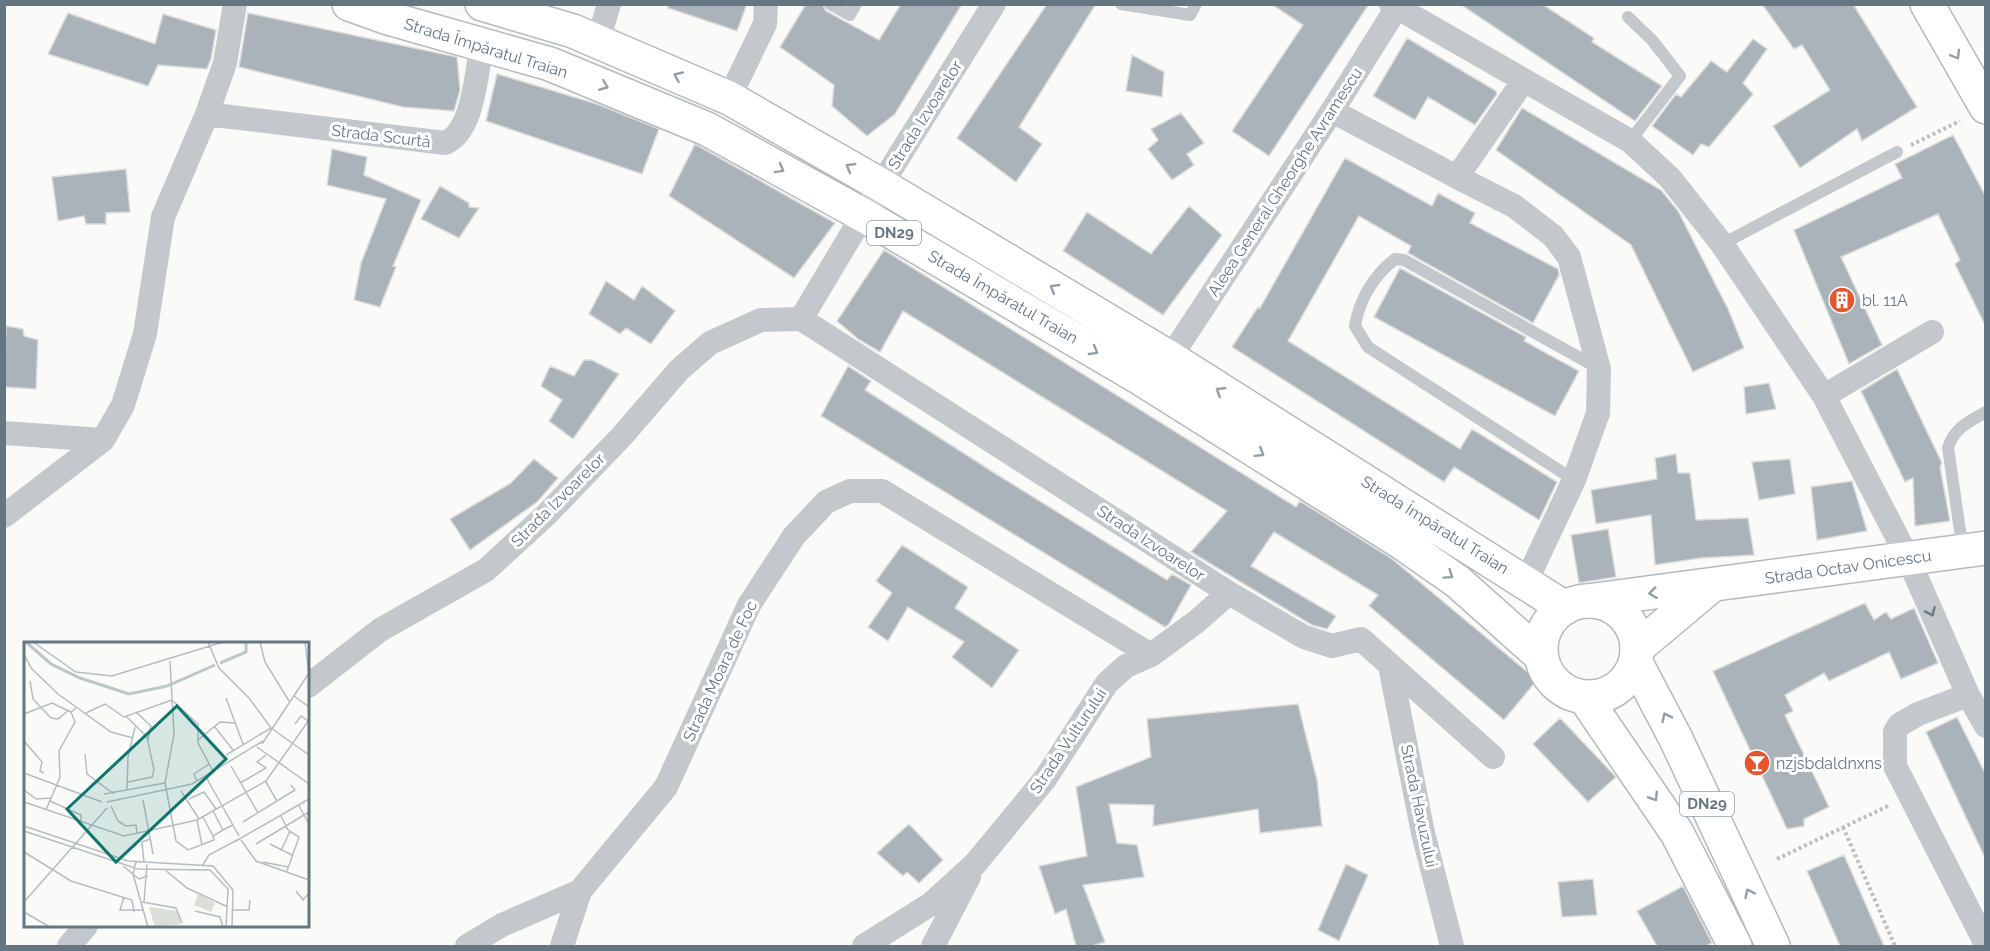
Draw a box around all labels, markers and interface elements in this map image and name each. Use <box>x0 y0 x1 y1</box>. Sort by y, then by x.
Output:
street label: Strada Împăratul Traian <box>402 13 570 82</box>
one-way arrow <box>1949 49 1961 59</box>
street label: Strada Izvoarelor <box>884 57 966 173</box>
street label: Aleea General Gheorghe Avramescu <box>1204 64 1366 300</box>
one-way arrow <box>674 72 685 84</box>
one-way arrow <box>598 79 609 91</box>
street label: Strada Scurtă <box>330 120 432 152</box>
one-way arrow <box>774 162 784 174</box>
one-way arrow <box>846 163 856 175</box>
road number: DN29 <box>867 221 921 245</box>
street label: Strada Împăratul Traian <box>925 245 1082 348</box>
one-way arrow <box>1050 284 1060 296</box>
building icon: bl. 11A <box>1827 285 1857 315</box>
place label: bl. 11A <box>1862 291 1908 310</box>
one-way arrow <box>1088 344 1098 355</box>
one-way arrow <box>1216 386 1226 398</box>
one-way arrow <box>1254 446 1264 458</box>
street label: Strada Izvoarelor <box>507 449 609 551</box>
street label: Strada Împăratul Traian <box>1358 471 1513 578</box>
street label: Strada Izvoarelor <box>1094 501 1209 585</box>
street label: Strada Octav Onicescu <box>1764 546 1932 588</box>
one-way arrow <box>1442 568 1453 579</box>
one-way arrow <box>1648 586 1657 598</box>
street label: Strada Moara de Foc <box>679 597 761 744</box>
one-way arrow <box>1924 605 1936 616</box>
inset map <box>24 642 309 927</box>
street label: Strada Vulturului <box>1026 685 1110 797</box>
one-way arrow <box>1661 712 1673 723</box>
street label: Strada Havuzului <box>1397 743 1441 869</box>
bar icon: nzjsbdaldnxns <box>1742 748 1772 778</box>
place label: nzjsbdaldnxns <box>1776 754 1882 773</box>
one-way arrow <box>1646 791 1657 802</box>
road number: DN29 <box>1680 792 1734 816</box>
one-way arrow <box>1744 889 1756 900</box>

